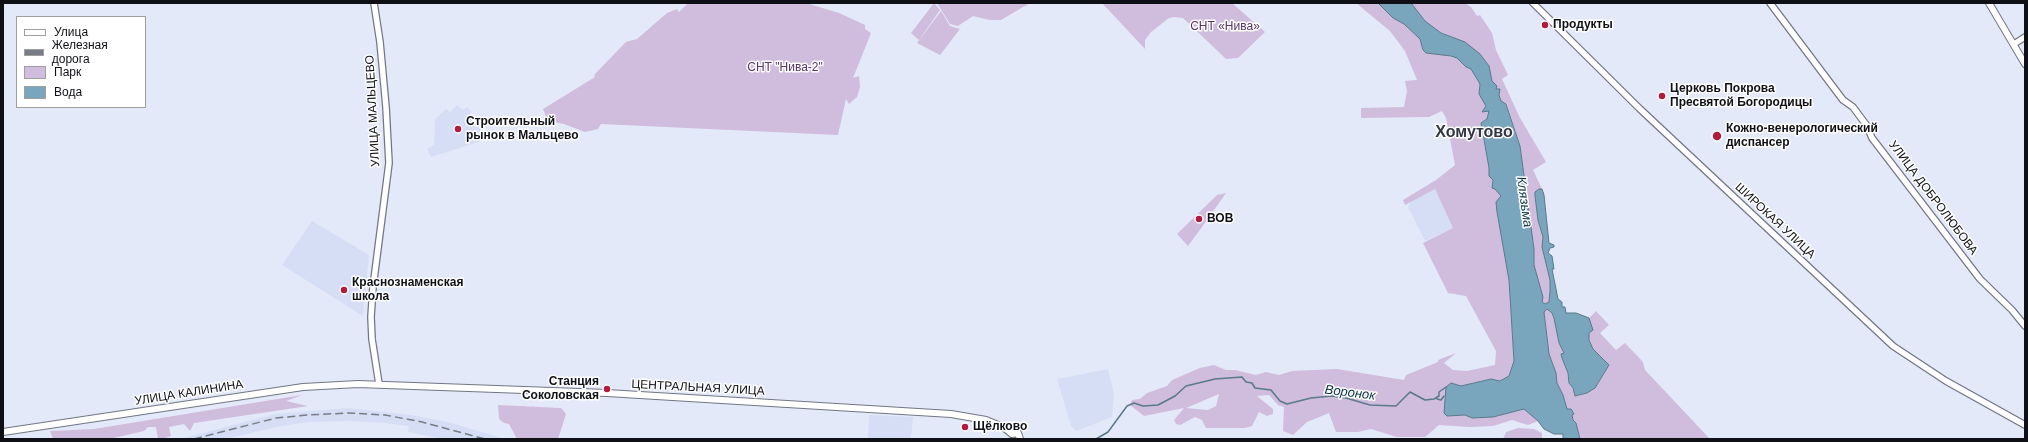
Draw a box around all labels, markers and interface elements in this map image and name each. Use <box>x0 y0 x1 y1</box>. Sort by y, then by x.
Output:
legend <box>16 16 146 108</box>
place label: Продукты <box>1553 18 1613 32</box>
park label: СНТ «Нива» <box>1190 20 1260 34</box>
marker: Продукты <box>1540 20 1550 30</box>
text: Улица <box>54 25 88 39</box>
text: Железная дорога <box>52 38 108 66</box>
street label: УЛИЦА МАЛЬЦЕВО <box>363 55 383 167</box>
park label: СНТ "Нива-2" <box>747 61 823 75</box>
text: Парк <box>54 65 81 79</box>
place label: Церковь Покрова Пресвятой Богородицы <box>1670 82 1812 110</box>
text: Вода <box>54 85 82 99</box>
marker: Церковь Покрова Пресвятой Богородицы <box>1657 91 1667 101</box>
place label: Строительный рынок в Мальцево <box>466 115 579 143</box>
place label: Кожно-венерологический диспансер <box>1726 122 1878 150</box>
district label: Хомутово <box>1435 123 1513 143</box>
marker: Строительный рынок в Мальцево <box>453 124 463 134</box>
marker: Кожно-венерологический диспансер <box>1711 130 1723 142</box>
street label: УЛИЦА ДОБРОЛЮБОВА <box>1885 138 1981 258</box>
water label: Клязьма <box>1513 176 1535 228</box>
street label: ШИРОКАЯ УЛИЦА <box>1732 180 1818 262</box>
place label: ВОВ <box>1207 212 1233 226</box>
marker: ВОВ <box>1194 214 1204 224</box>
place label: Краснознаменская школа <box>352 276 463 304</box>
marker: Краснознаменская школа <box>339 285 349 295</box>
place label: Станция Соколовская <box>522 375 599 403</box>
street label: УЛИЦА КАЛИНИНА <box>134 377 244 409</box>
street label: ЦЕНТРАЛЬНАЯ УЛИЦА <box>631 377 765 399</box>
water label: Воронок <box>1324 382 1376 404</box>
marker: Станция Соколовская <box>602 384 612 394</box>
place label: Щёлково <box>973 420 1027 434</box>
marker: Щёлково <box>960 422 970 432</box>

